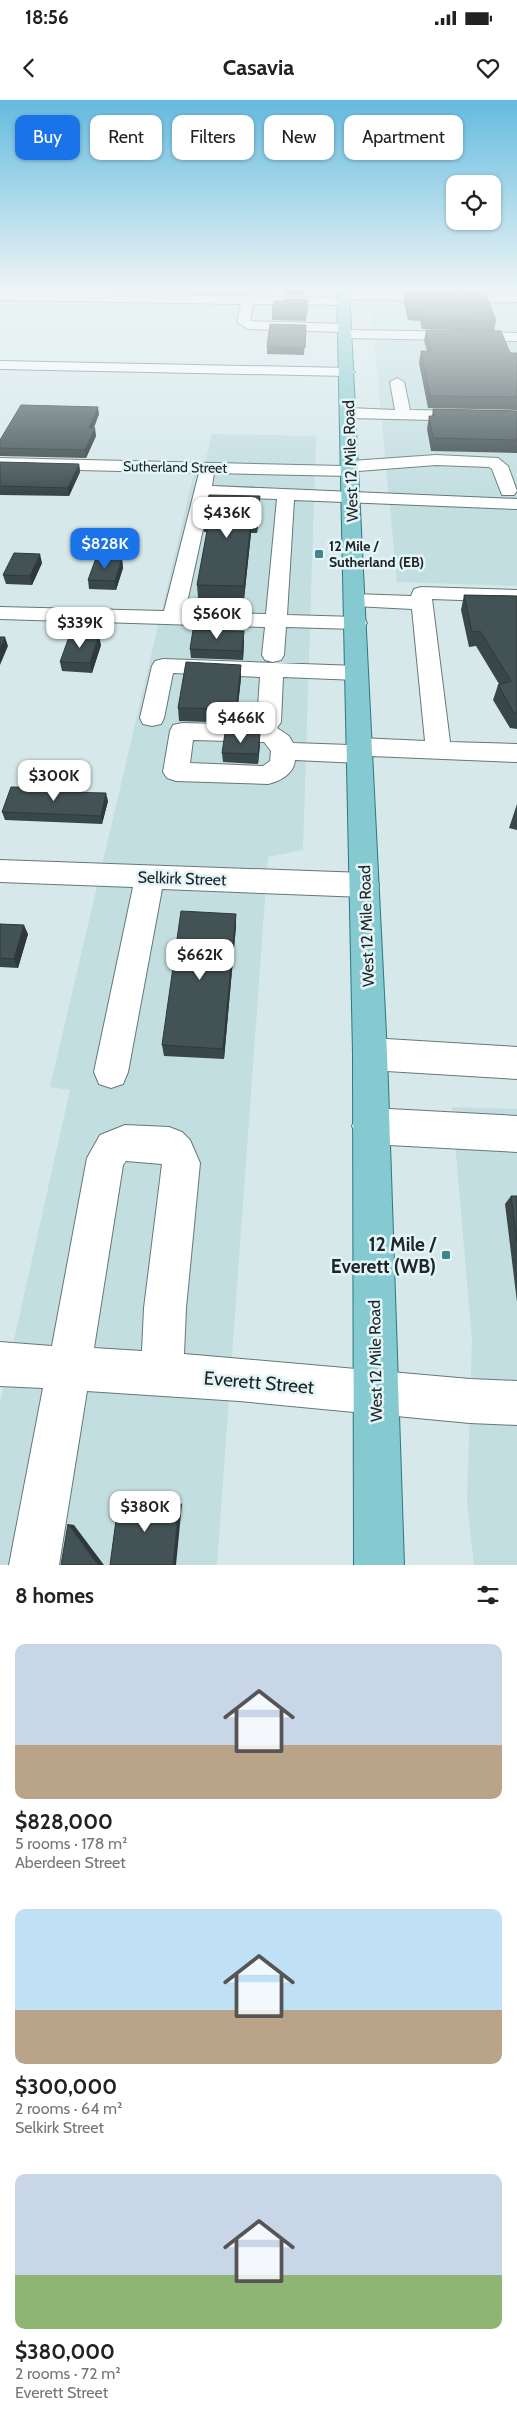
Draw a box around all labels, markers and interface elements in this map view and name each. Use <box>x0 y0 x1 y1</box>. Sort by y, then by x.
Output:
text: 18:56 <box>25 6 69 29</box>
icon: back <box>15 54 43 82</box>
text: Casavia <box>223 54 294 81</box>
icon: heart <box>474 54 502 82</box>
chip: Buy <box>15 115 80 160</box>
chip: Rent <box>90 115 162 160</box>
chip: Filters <box>172 115 254 160</box>
chip: New <box>264 115 334 160</box>
chip: Apartment <box>344 115 463 160</box>
map controls <box>446 175 501 230</box>
button: locate <box>446 175 501 230</box>
street label: West 12 Mile Road <box>339 400 362 522</box>
street label: Sutherland Street <box>123 457 227 477</box>
pin: $436K <box>192 496 262 539</box>
text: $436K <box>204 503 250 522</box>
pin: $828K <box>70 528 140 570</box>
text: $828K <box>81 534 129 553</box>
place label: 12 Mile / Sutherland (EB) <box>329 537 424 571</box>
marker: 12 Mile / Sutherland (EB) <box>313 548 325 560</box>
pin: $560K <box>182 598 252 640</box>
text: $560K <box>193 604 241 623</box>
pin: $339K <box>45 606 115 649</box>
text: $339K <box>57 613 103 632</box>
pin: $466K <box>206 702 276 744</box>
text: $466K <box>217 708 265 727</box>
pin: $300K <box>19 760 89 802</box>
text: $300K <box>29 766 79 785</box>
street label: West 12 Mile Road <box>355 865 378 987</box>
street label: Selkirk Street <box>137 867 227 890</box>
pin: $662K <box>165 938 235 981</box>
text: $662K <box>177 945 223 964</box>
place label: 12 Mile / Everett (WB) <box>331 1233 437 1278</box>
marker: 12 Mile / Everett (WB) <box>440 1249 452 1261</box>
street label: West 12 Mile Road <box>365 1300 386 1422</box>
street label: Everett Street <box>203 1366 316 1399</box>
pin: $380K <box>110 1490 180 1533</box>
text: $380K <box>121 1497 169 1516</box>
icon: filters <box>474 1581 502 1609</box>
text: 8 homes <box>15 1583 94 1608</box>
icon: home <box>214 1676 304 1766</box>
text: $828,000 <box>15 1809 113 1834</box>
text: 5 rooms · 178 m² <box>15 1834 127 1853</box>
text: Aberdeen Street <box>15 1853 126 1872</box>
icon: home <box>214 1941 304 2031</box>
text: $300,000 <box>15 2074 117 2099</box>
text: 2 rooms · 64 m² <box>15 2099 122 2118</box>
text: Selkirk Street <box>15 2118 104 2137</box>
icon: home <box>214 2206 304 2296</box>
text: $380,000 <box>15 2339 115 2364</box>
text: 2 rooms · 72 m² <box>15 2364 120 2383</box>
text: Everett Street <box>15 2383 108 2402</box>

